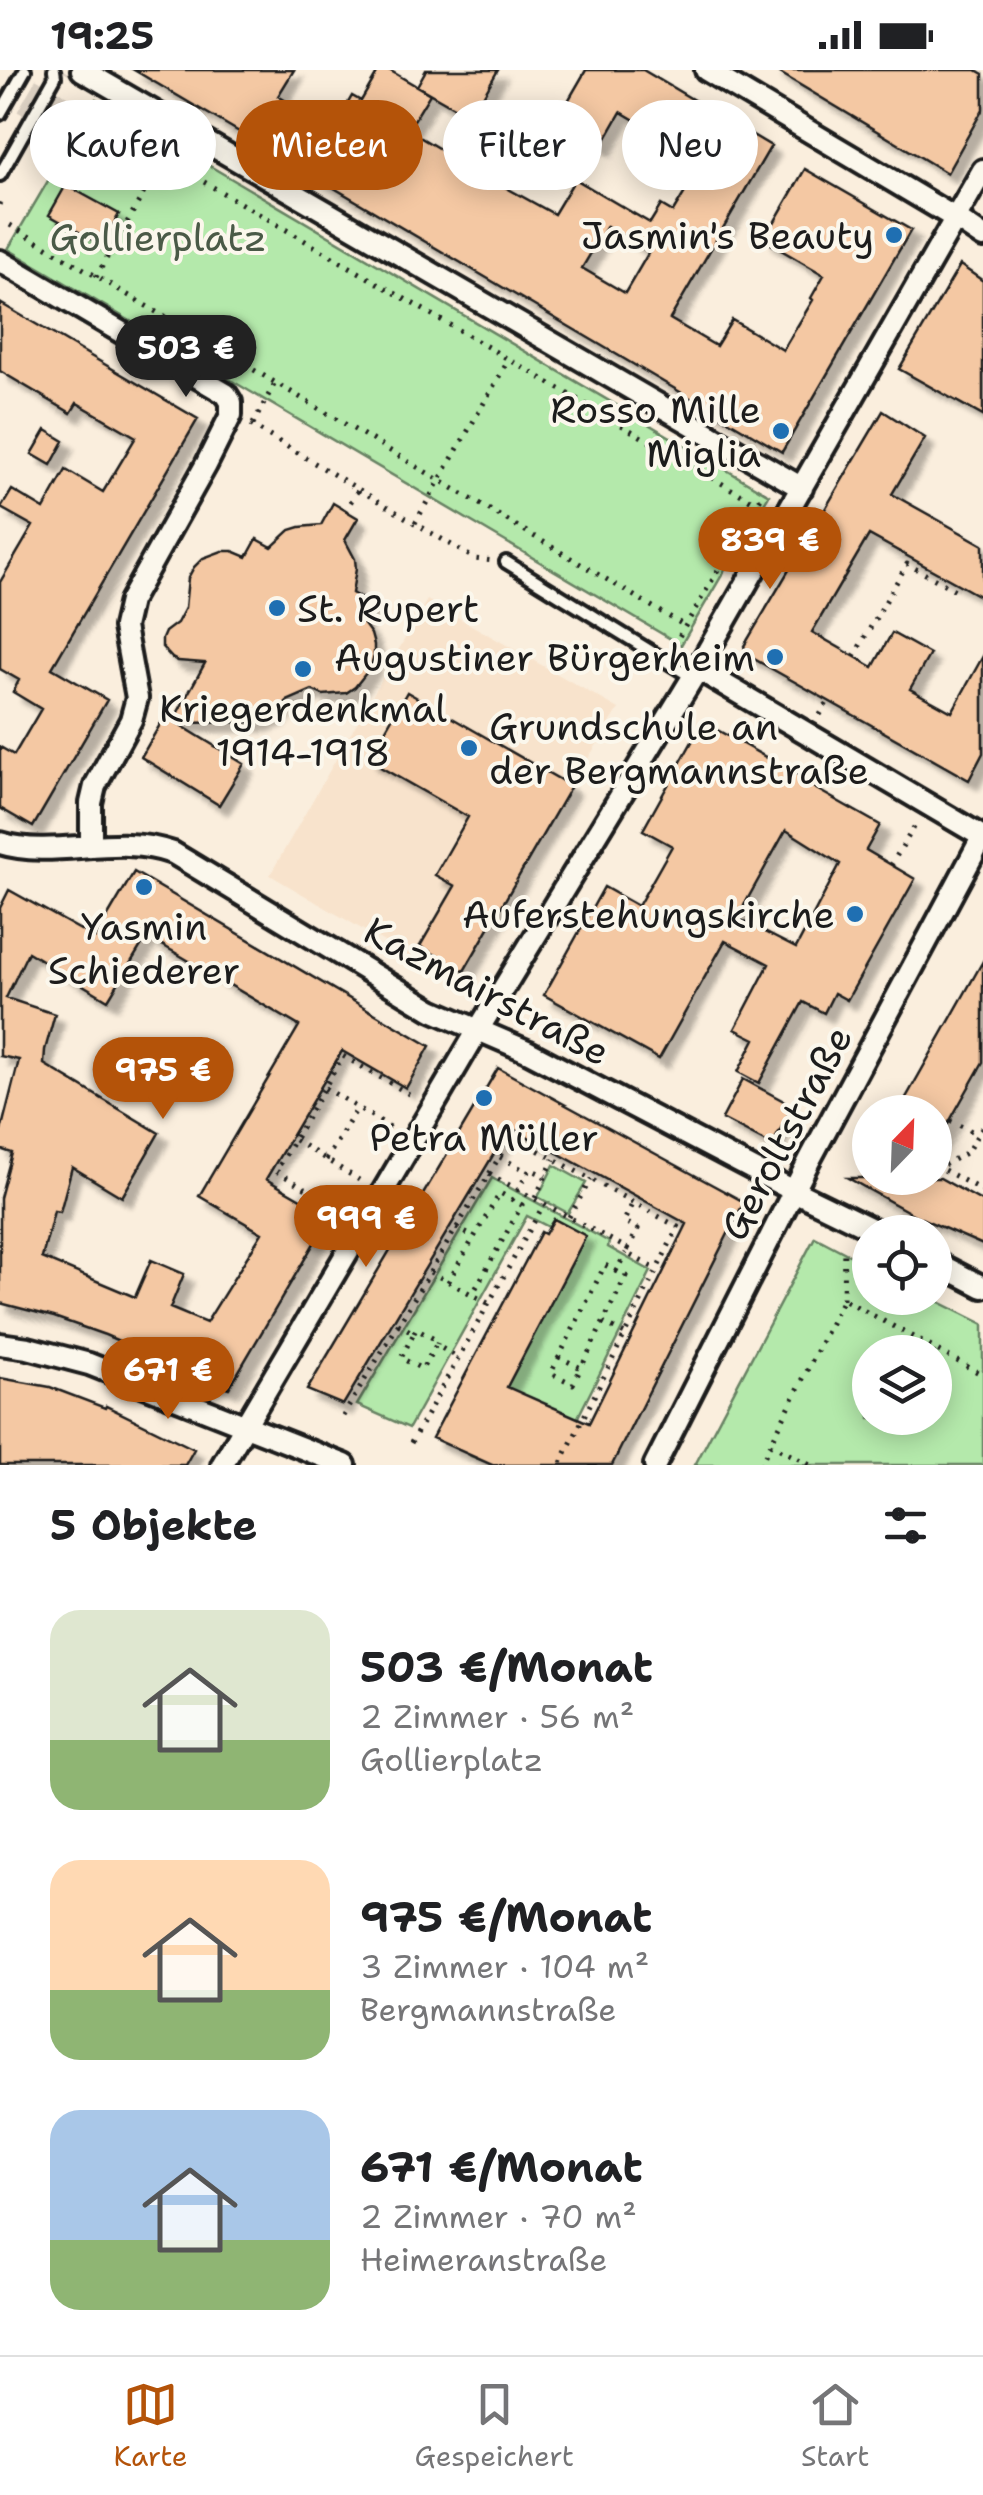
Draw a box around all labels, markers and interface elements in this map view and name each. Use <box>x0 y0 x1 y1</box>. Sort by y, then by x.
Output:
text: 19:25 <box>50 10 154 61</box>
chip: Kaufen <box>30 100 216 190</box>
chip: Mieten <box>236 100 423 190</box>
chip: Filter <box>443 100 602 190</box>
chip: Neu <box>622 100 758 190</box>
place label: Jasmin's Beauty <box>581 210 874 261</box>
park label: Gollierplatz <box>49 212 267 263</box>
marker: Jasmin's Beauty <box>883 224 905 246</box>
pin: 503 € <box>116 315 256 400</box>
text: 503 € <box>137 326 235 369</box>
place label: Rosso Mille Miglia <box>550 384 761 479</box>
marker: Rosso Mille Miglia <box>770 420 792 442</box>
pin: 839 € <box>700 507 840 592</box>
text: 839 € <box>720 518 820 561</box>
place label: St. Rupert <box>297 583 479 634</box>
marker: St. Rupert <box>266 597 288 619</box>
place label: Augustiner Bürgerheim <box>334 632 755 683</box>
marker: Augustiner Bürgerheim <box>764 646 786 668</box>
marker: Kriegerdenkmal 1914-1918 <box>292 658 314 680</box>
place label: Kriegerdenkmal 1914-1918 <box>159 683 448 778</box>
place label: Grundschule an der Bergmannstraße <box>489 701 869 796</box>
marker: Grundschule an der Bergmannstraße <box>458 737 480 759</box>
marker: Yasmin Schiederer <box>133 876 155 898</box>
place label: Auferstehungskirche <box>462 889 835 940</box>
place label: Yasmin Schiederer <box>48 901 240 996</box>
marker: Auferstehungskirche <box>844 903 866 925</box>
street label: Kazmairstraße <box>355 905 619 1077</box>
street label: Geroltstraße <box>708 1017 864 1249</box>
pin: 975 € <box>93 1037 233 1122</box>
text: 975 € <box>115 1048 211 1091</box>
marker: Petra Müller <box>473 1087 495 1109</box>
north arrow <box>852 1095 952 1195</box>
map controls <box>852 1095 952 1435</box>
place label: Petra Müller <box>369 1112 599 1163</box>
pin: 999 € <box>296 1185 436 1270</box>
text: 999 € <box>316 1196 416 1239</box>
button: locate <box>852 1215 952 1315</box>
button: layers <box>852 1335 952 1435</box>
pin: 671 € <box>98 1337 238 1422</box>
text: 671 € <box>123 1348 213 1391</box>
text: 5 Objekte <box>50 1497 257 1553</box>
icon: filters <box>878 1498 933 1553</box>
text: 503 €/Monat <box>360 1639 653 1695</box>
icon: home <box>130 1650 250 1770</box>
text: 2 Zimmer · 56 m² <box>360 1695 634 1738</box>
text: Gollierplatz <box>360 1738 543 1781</box>
text: 975 €/Monat <box>360 1889 652 1945</box>
icon: home <box>130 1900 250 2020</box>
text: 3 Zimmer · 104 m² <box>360 1945 649 1988</box>
text: Bergmannstraße <box>360 1988 616 2031</box>
text: 671 €/Monat <box>360 2139 643 2195</box>
icon: home <box>130 2150 250 2270</box>
text: 2 Zimmer · 70 m² <box>360 2195 637 2238</box>
text: Heimeranstraße <box>360 2238 607 2281</box>
tab: Karte <box>114 2377 188 2475</box>
tab: Gespeichert <box>415 2377 574 2475</box>
tab: Start <box>801 2377 869 2475</box>

